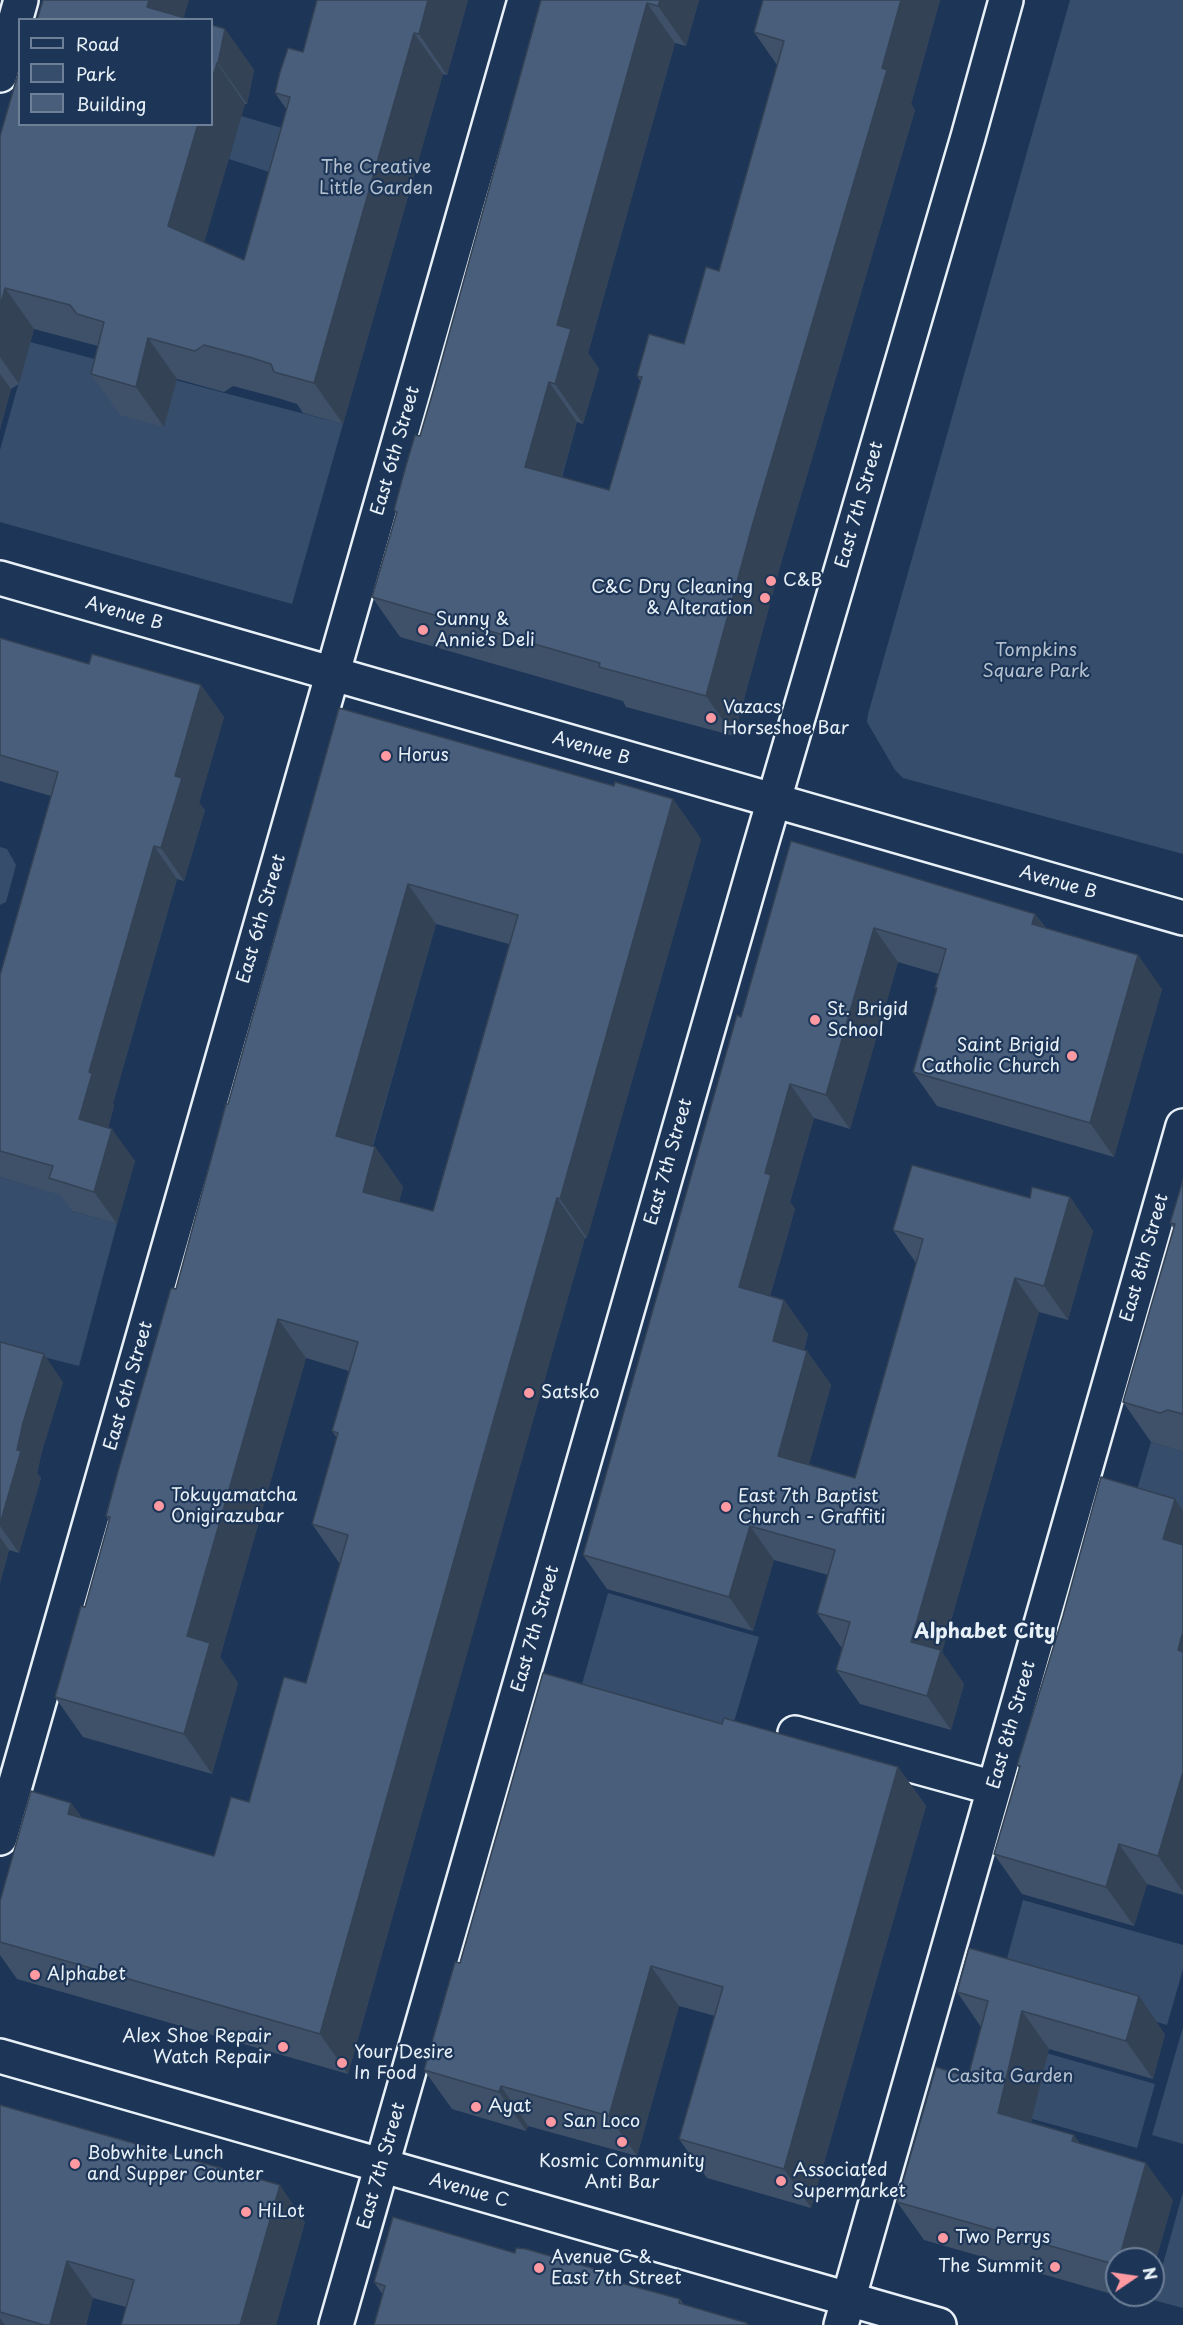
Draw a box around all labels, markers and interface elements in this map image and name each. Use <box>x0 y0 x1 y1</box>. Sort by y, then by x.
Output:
legend <box>18 18 213 126</box>
text: Road <box>76 30 120 57</box>
text: Park <box>76 60 116 87</box>
text: Building <box>76 90 146 117</box>
park label: The Creative Little Garden <box>319 157 433 200</box>
street label: East 6th Street <box>367 384 425 518</box>
street label: East 7th Street <box>832 439 888 571</box>
place label: C&B <box>783 570 822 592</box>
marker: C&B <box>764 574 778 588</box>
place label: C&C Dry Cleaning & Alteration <box>591 577 753 620</box>
marker: C&C Dry Cleaning & Alteration <box>758 591 772 605</box>
street label: Avenue B <box>83 593 165 635</box>
place label: Sunny & Annie’s Deli <box>435 609 535 652</box>
marker: Sunny & Annie’s Deli <box>416 623 430 637</box>
park label: Tompkins Square Park <box>982 640 1090 682</box>
place label: Vazacs Horseshoe Bar <box>723 697 849 740</box>
marker: Vazacs Horseshoe Bar <box>704 711 718 725</box>
street label: Avenue B <box>550 728 632 770</box>
place label: Horus <box>398 745 449 767</box>
marker: Horus <box>379 749 393 763</box>
street label: East 6th Street <box>233 852 291 986</box>
street label: Avenue B <box>1017 862 1099 904</box>
place label: St. Brigid School <box>827 999 908 1042</box>
marker: St. Brigid School <box>808 1013 822 1027</box>
place label: Saint Brigid Catholic Church <box>921 1035 1060 1078</box>
marker: Saint Brigid Catholic Church <box>1065 1049 1079 1063</box>
street label: East 7th Street <box>641 1096 697 1228</box>
street label: East 8th Street <box>1116 1191 1174 1325</box>
street label: East 6th Street <box>100 1319 158 1453</box>
place label: Satsko <box>541 1382 599 1404</box>
marker: Satsko <box>522 1386 536 1400</box>
place label: Tokuyamatcha Onigirazubar <box>171 1485 297 1528</box>
place label: East 7th Baptist Church - Graffiti <box>738 1486 886 1528</box>
marker: Tokuyamatcha Onigirazubar <box>152 1499 166 1513</box>
marker: East 7th Baptist Church - Graffiti <box>719 1500 733 1514</box>
street label: East 7th Street <box>508 1563 564 1695</box>
district label: Alphabet City <box>914 1620 1056 1644</box>
street label: East 8th Street <box>983 1658 1041 1792</box>
place label: Alphabet <box>47 1964 126 1986</box>
marker: Alphabet <box>28 1968 42 1982</box>
place label: Alex Shoe Repair Watch Repair <box>122 2026 271 2068</box>
marker: Alex Shoe Repair Watch Repair <box>276 2040 290 2054</box>
place label: Your Desire In Food <box>354 2042 453 2084</box>
marker: Your Desire In Food <box>335 2056 349 2070</box>
park label: Casita Garden <box>947 2066 1073 2088</box>
place label: Ayat <box>488 2096 531 2118</box>
street label: East 7th Street <box>354 2100 410 2232</box>
marker: Ayat <box>469 2100 483 2114</box>
place label: San Loco <box>563 2111 640 2133</box>
marker: San Loco <box>544 2115 558 2129</box>
marker: Kosmic Community Anti Bar <box>615 2135 629 2149</box>
place label: Bobwhite Lunch and Supper Counter <box>87 2143 263 2186</box>
place label: Kosmic Community Anti Bar <box>539 2151 705 2194</box>
marker: Bobwhite Lunch and Supper Counter <box>68 2157 82 2171</box>
place label: Associated Supermarket <box>793 2160 906 2202</box>
street label: Avenue C <box>427 2169 511 2213</box>
marker: Associated Supermarket <box>774 2174 788 2188</box>
place label: HiLot <box>258 2201 305 2223</box>
marker: HiLot <box>239 2205 253 2219</box>
place label: Two Perrys <box>955 2227 1050 2249</box>
marker: Two Perrys <box>936 2231 950 2245</box>
place label: Avenue C & East 7th Street <box>551 2247 682 2290</box>
north arrow <box>1105 2247 1165 2307</box>
place label: The Summit <box>938 2256 1043 2278</box>
marker: The Summit <box>1048 2260 1062 2274</box>
marker: Avenue C & East 7th Street <box>532 2261 546 2275</box>
text: N <box>1137 2265 1164 2282</box>

